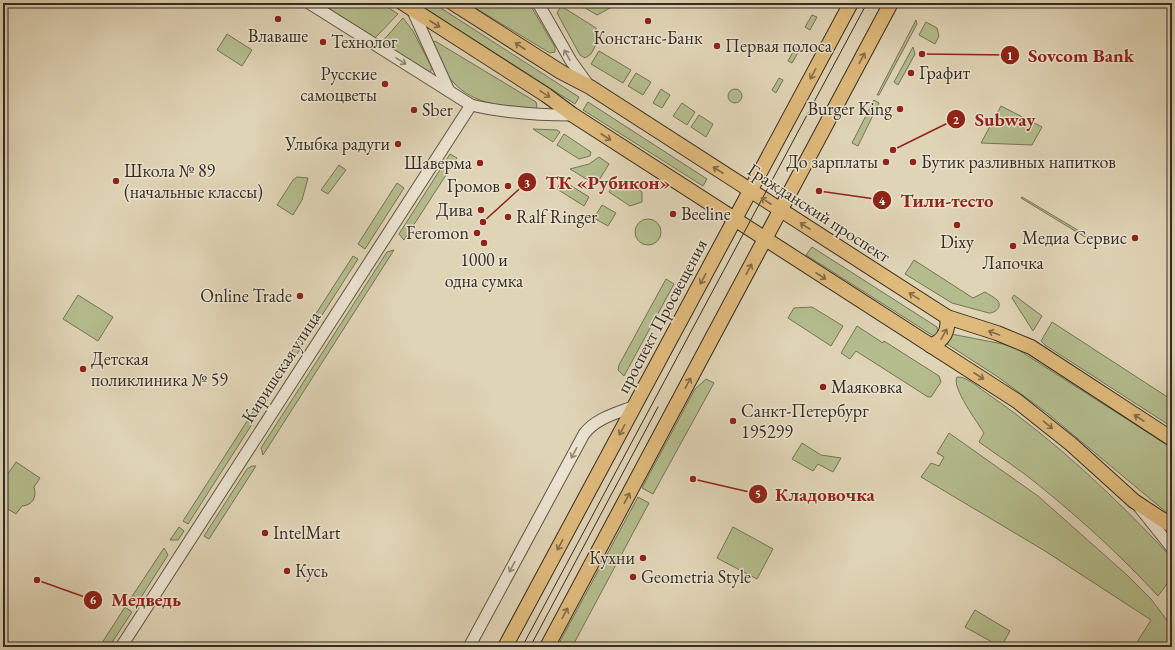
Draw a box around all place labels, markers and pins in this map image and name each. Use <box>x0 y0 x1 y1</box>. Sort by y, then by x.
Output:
marker: Влаваше <box>273 14 283 24</box>
marker: Констанс-Банк <box>643 16 653 26</box>
place label: Влаваше <box>248 24 308 47</box>
place label: Констанс-Банк <box>593 26 703 49</box>
place label: Технолог <box>331 30 398 53</box>
place label: Первая полоса <box>725 34 833 57</box>
marker: Технолог <box>318 37 328 47</box>
callout: Sovcom Bank <box>1000 40 1142 71</box>
marker: Первая полоса <box>712 41 722 51</box>
place label: Графит <box>919 61 971 84</box>
place label: Русские самоцветы <box>300 62 377 106</box>
marker: Графит <box>906 68 916 78</box>
marker: Русские самоцветы <box>380 79 390 89</box>
place label: Burger King <box>807 97 892 120</box>
place label: Sber <box>422 98 453 121</box>
marker: Burger King <box>895 104 905 114</box>
callout: Subway <box>946 104 1043 135</box>
marker: Sber <box>409 105 419 115</box>
place label: Улыбка радуги <box>284 132 390 155</box>
marker: Улыбка радуги <box>393 139 403 149</box>
place label: До зарплаты <box>786 150 878 173</box>
place label: Бутик разливных напитков <box>921 150 1116 173</box>
place label: Шаверма <box>404 151 473 174</box>
marker: До зарплаты <box>881 157 891 167</box>
marker: Бутик разливных напитков <box>908 157 918 167</box>
marker: Шаверма <box>475 158 485 168</box>
place label: Школа № 89 (начальные классы) <box>124 159 263 203</box>
callout: ТК «Рубикон» <box>517 167 678 198</box>
place label: Громов <box>447 174 500 197</box>
marker: Школа № 89 (начальные классы) <box>111 176 121 186</box>
marker: Громов <box>503 181 513 191</box>
callout: Тили-тесто <box>872 185 1001 216</box>
place label: Дива <box>436 198 474 221</box>
place label: Beeline <box>681 202 731 225</box>
marker: Дива <box>476 205 486 215</box>
place label: Ralf Ringer <box>516 205 597 228</box>
marker: Beeline <box>668 209 678 219</box>
marker: Ralf Ringer <box>503 212 513 222</box>
marker: Dixy <box>952 220 962 230</box>
place label: Feromon <box>406 221 469 244</box>
place label: Медиа Сервис <box>1022 226 1127 249</box>
marker: Feromon <box>472 228 482 238</box>
place label: Dixy <box>940 230 974 253</box>
marker: Медиа Сервис <box>1130 233 1140 243</box>
marker: 1000 и одна сумка <box>479 238 489 248</box>
marker: Лапочка <box>1008 241 1018 251</box>
place label: 1000 и одна сумка <box>445 248 524 292</box>
place label: Лапочка <box>982 251 1045 274</box>
place label: Online Trade <box>200 284 292 307</box>
marker: Online Trade <box>295 291 305 301</box>
place label: Детская поликлиника № 59 <box>91 347 228 391</box>
marker: Детская поликлиника № 59 <box>78 364 88 374</box>
place label: Маяковка <box>831 375 903 398</box>
marker: Маяковка <box>818 382 828 392</box>
place label: Санкт-Петербург 195299 <box>741 399 869 443</box>
marker: Санкт-Петербург 195299 <box>728 416 738 426</box>
callout: Кладовочка <box>748 479 883 510</box>
place label: IntelMart <box>273 521 341 544</box>
marker: IntelMart <box>260 528 270 538</box>
place label: Кухни <box>589 546 635 569</box>
marker: Кухни <box>638 553 648 563</box>
place label: Кусь <box>295 559 328 582</box>
place label: Geometria Style <box>641 565 751 588</box>
marker: Кусь <box>282 566 292 576</box>
marker: Geometria Style <box>628 572 638 582</box>
callout: Медведь <box>83 584 189 615</box>

